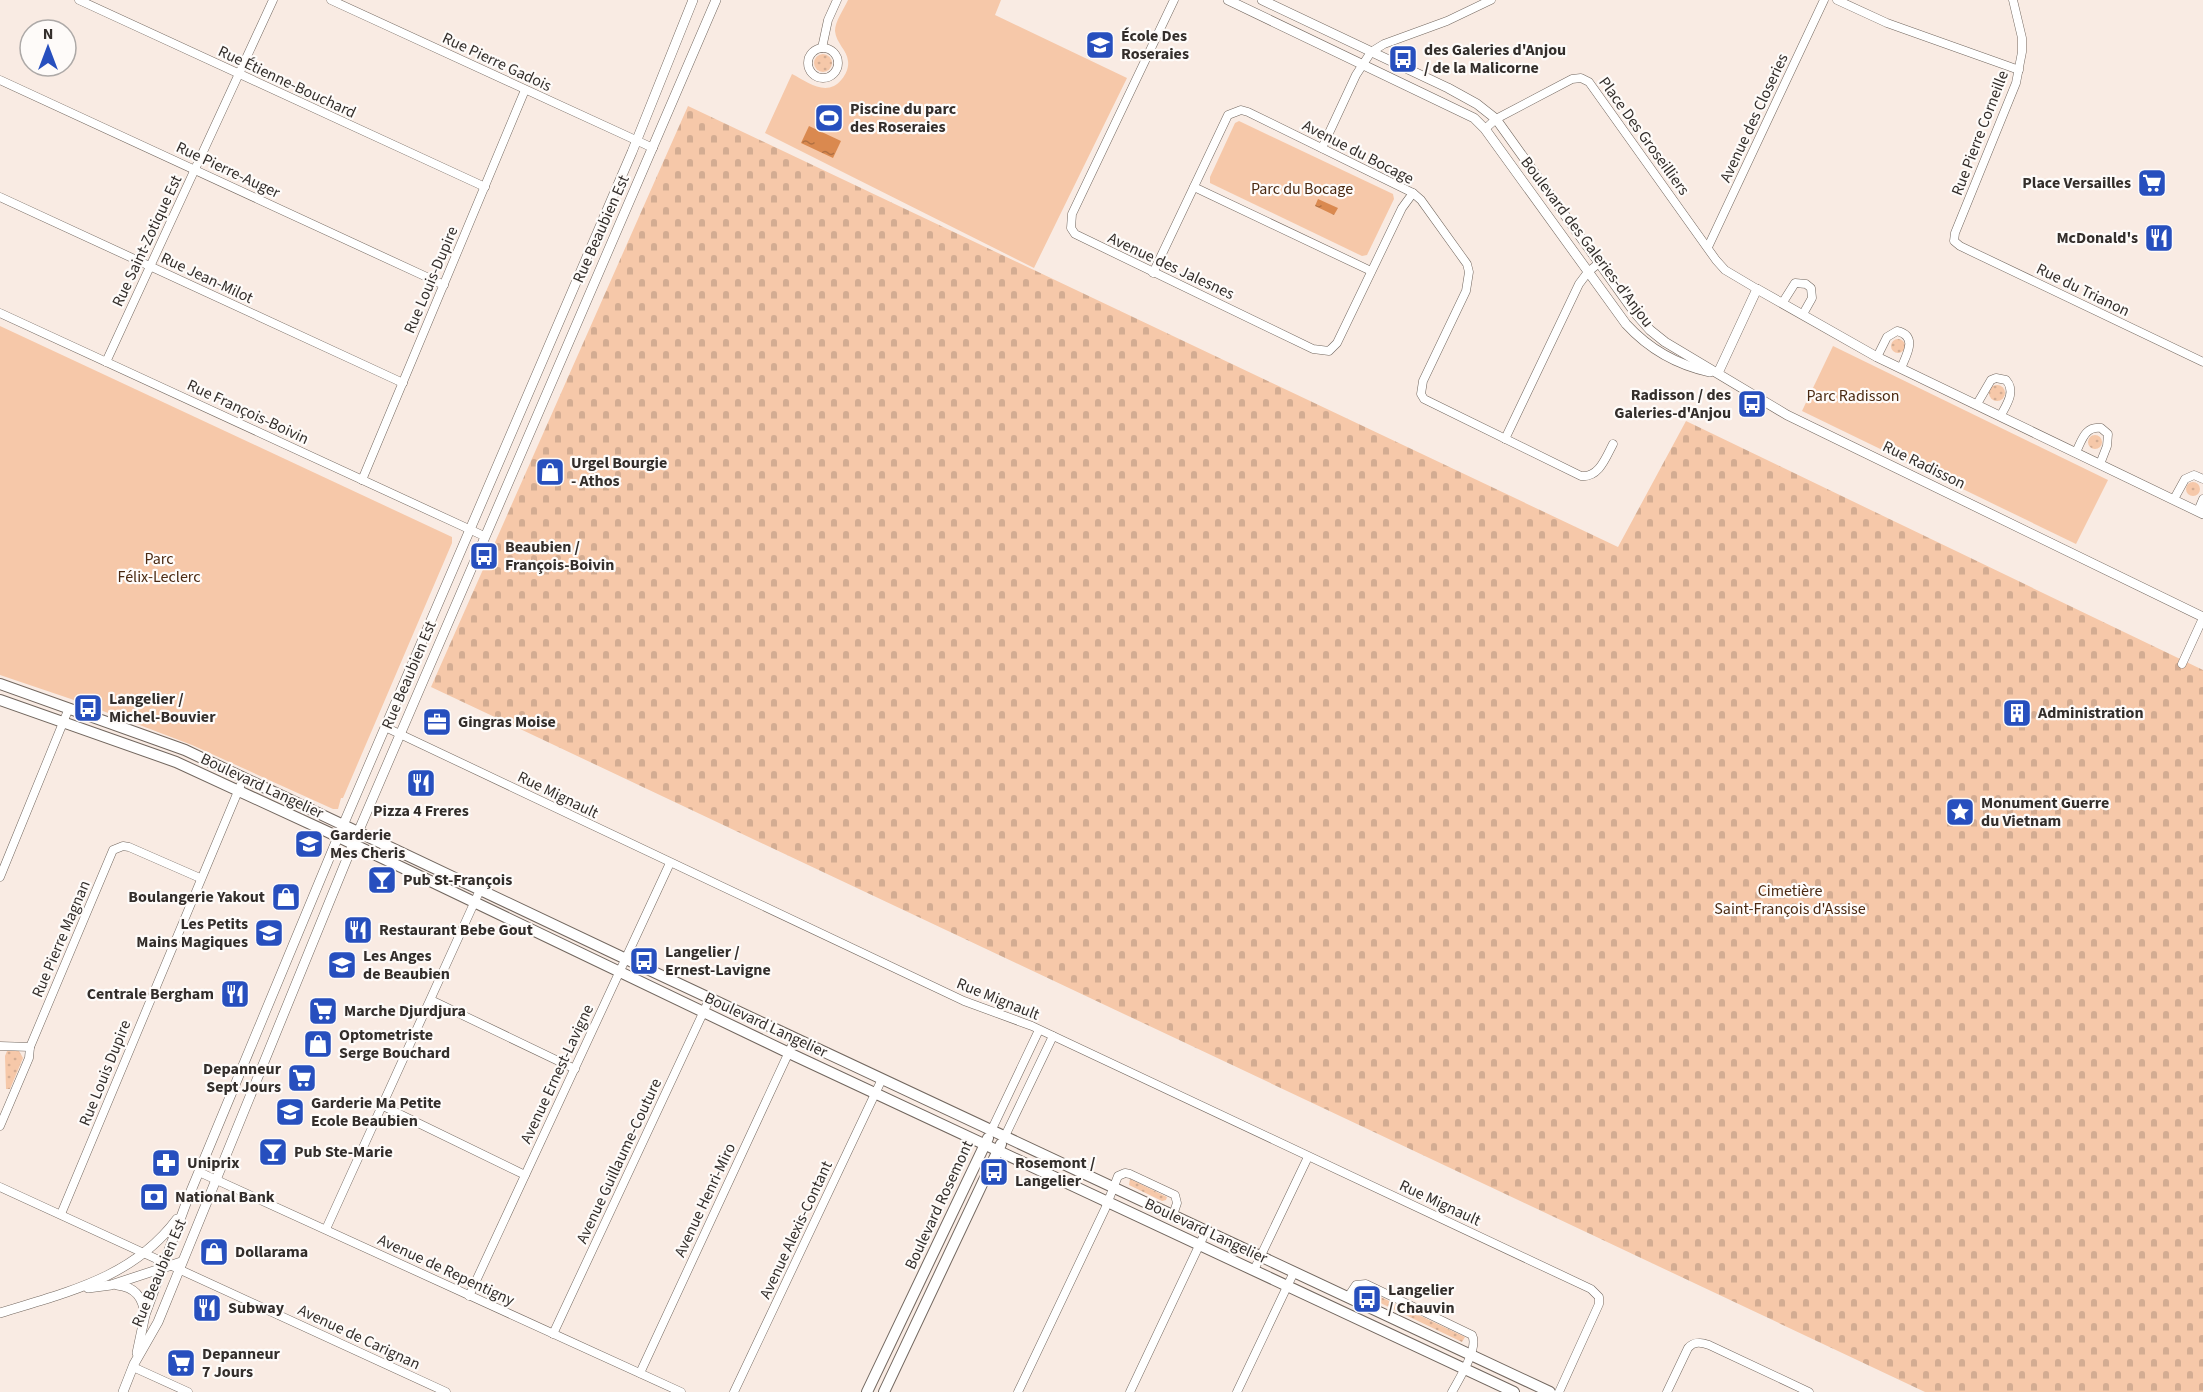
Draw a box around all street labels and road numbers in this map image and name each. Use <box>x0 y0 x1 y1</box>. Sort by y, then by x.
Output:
street label: Rue Pierre Gadois <box>439 27 555 97</box>
street label: Rue Étienne-Bouchard <box>214 40 360 124</box>
street label: Avenue des Closeries <box>1714 50 1794 186</box>
street label: Rue Pierre Corneille <box>1946 67 2014 199</box>
street label: Place Des Groseilliers <box>1593 72 1695 200</box>
street label: Avenue du Bocage <box>1298 114 1418 190</box>
street label: Rue Pierre-Auger <box>172 136 284 204</box>
street label: Boulevard des Galeries-d'Anjou <box>1516 152 1658 332</box>
street label: Rue Saint-Zotique Est <box>107 171 187 310</box>
street label: Rue Beaubien Est <box>567 171 635 286</box>
street label: Rue Louis-Dupire <box>399 223 463 337</box>
street label: Avenue des Jalesnes <box>1104 227 1238 305</box>
street label: Rue Jean-Milot <box>157 247 257 309</box>
street label: Rue du Trianon <box>2033 258 2133 322</box>
street label: Rue François-Boivin <box>183 374 313 450</box>
street label: Rue Radisson <box>1879 435 1969 495</box>
street label: Rue Beaubien Est <box>376 617 442 733</box>
street label: Boulevard Langelier <box>197 748 328 824</box>
street label: Rue Mignault <box>514 766 603 824</box>
street label: Rue Pierre Magnan <box>26 877 96 1001</box>
street label: Rue Mignault <box>953 972 1043 1026</box>
street label: Boulevard Langelier <box>701 987 832 1063</box>
street label: Avenue Ernest-Lavigne <box>515 1001 599 1147</box>
street label: Rue Louis Dupire <box>74 1017 136 1129</box>
street label: Avenue Guillaume-Couture <box>571 1075 667 1247</box>
street label: Boulevard Rosemont <box>899 1136 979 1273</box>
street label: Avenue Henri-Miro <box>669 1139 741 1261</box>
street label: Avenue Alexis-Contant <box>754 1157 838 1303</box>
street label: Rue Mignault <box>1396 1175 1485 1232</box>
street label: Boulevard Langelier <box>1141 1193 1272 1269</box>
street label: Rue Beaubien Est <box>126 1215 192 1331</box>
street label: Avenue de Repentigny <box>374 1229 518 1312</box>
street label: Avenue de Carignan <box>294 1299 424 1375</box>

